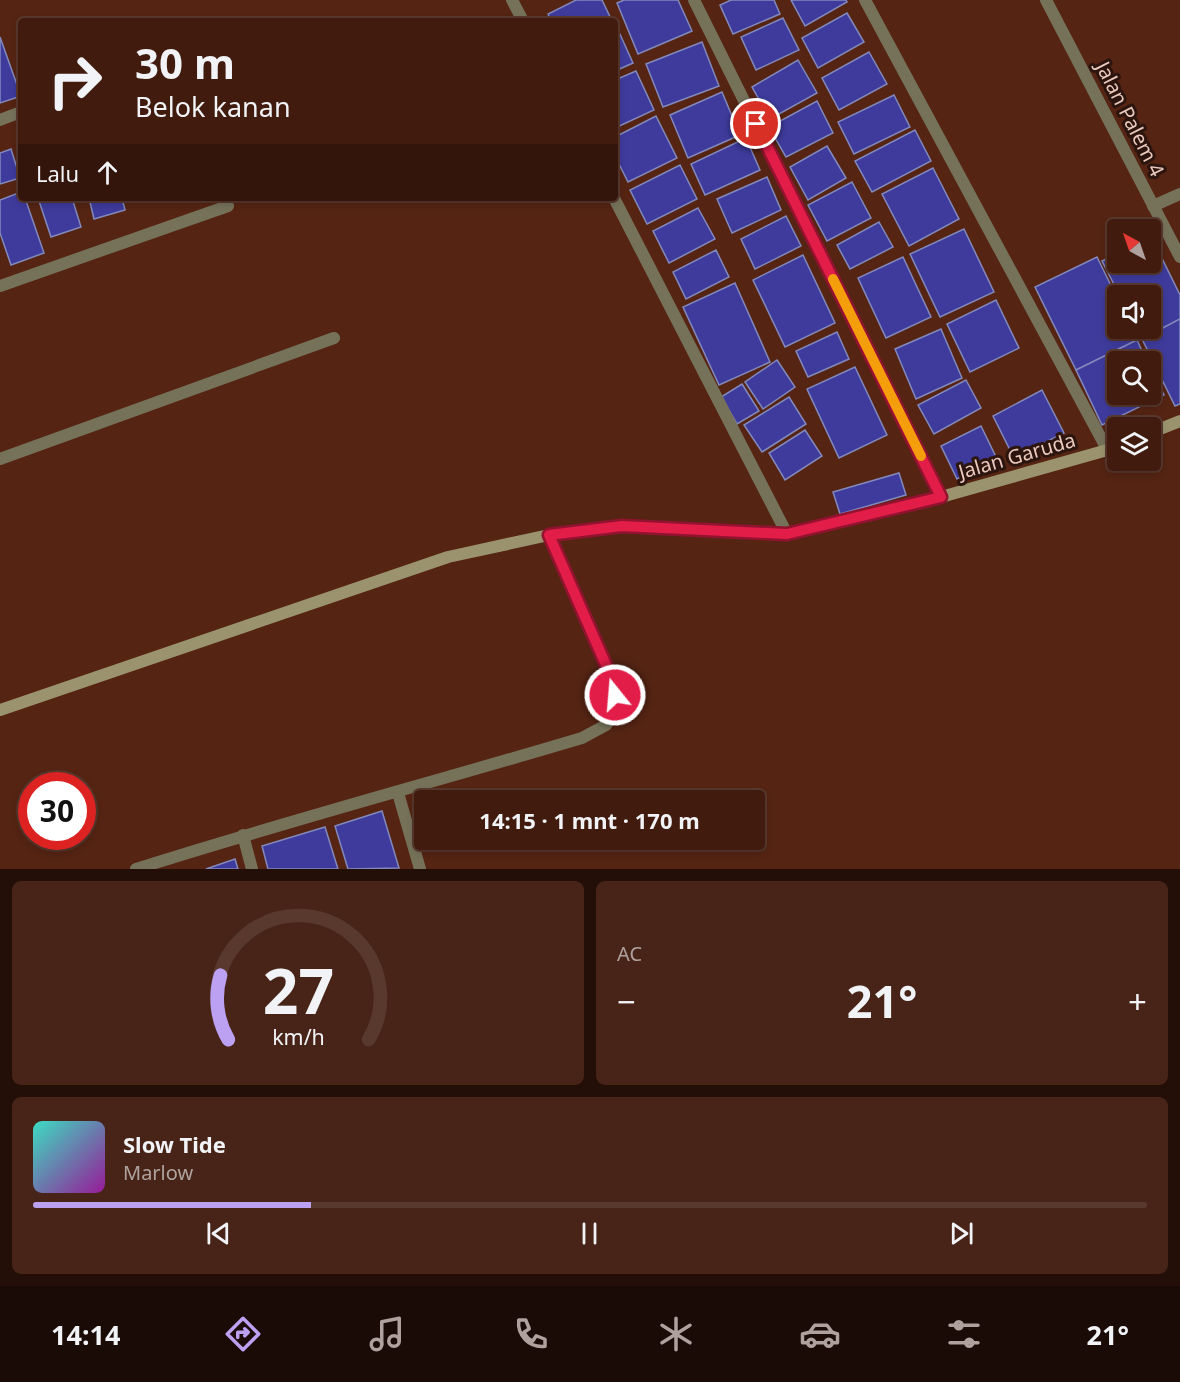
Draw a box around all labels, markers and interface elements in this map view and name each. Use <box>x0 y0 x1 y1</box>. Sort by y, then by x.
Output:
text: 30 m <box>135 34 235 91</box>
icon: right <box>36 42 114 120</box>
street label: Jalan Palem 4 <box>1089 55 1171 181</box>
text: Belok kanan <box>135 88 291 125</box>
pin <box>730 98 781 149</box>
icon: arrive <box>739 107 772 140</box>
icon: ahead <box>91 156 124 189</box>
text: Lalu <box>36 158 79 188</box>
north arrow <box>1107 219 1161 273</box>
map controls <box>1107 219 1161 471</box>
button: sound <box>1107 285 1161 339</box>
button: search <box>1107 351 1161 405</box>
button: layers <box>1107 417 1161 471</box>
street label: Jalan Garuda <box>953 426 1079 486</box>
position arrow <box>583 663 647 727</box>
speed limit sign: 30 <box>18 772 96 850</box>
text: 14:15 · 1 mnt · 170 m <box>479 805 700 835</box>
text: AC <box>617 940 642 967</box>
text: 27 <box>262 947 334 1032</box>
text: 21° <box>847 970 917 1031</box>
text: − <box>617 979 636 1024</box>
text: + <box>1128 979 1147 1024</box>
text: km/h <box>272 1022 324 1051</box>
text: Slow Tide <box>123 1129 226 1159</box>
text: Marlow <box>123 1159 193 1186</box>
icon: previous <box>202 1217 235 1250</box>
icon: pause <box>573 1217 606 1250</box>
icon: next <box>945 1217 978 1250</box>
icon: directions <box>222 1313 264 1355</box>
icon: music <box>366 1313 408 1355</box>
icon: phone <box>510 1313 552 1355</box>
icon: climate <box>655 1313 697 1355</box>
icon: car <box>799 1313 841 1355</box>
icon: filters <box>943 1313 985 1355</box>
text: 14:14 <box>51 1316 120 1353</box>
text: 21° <box>1087 1316 1129 1353</box>

